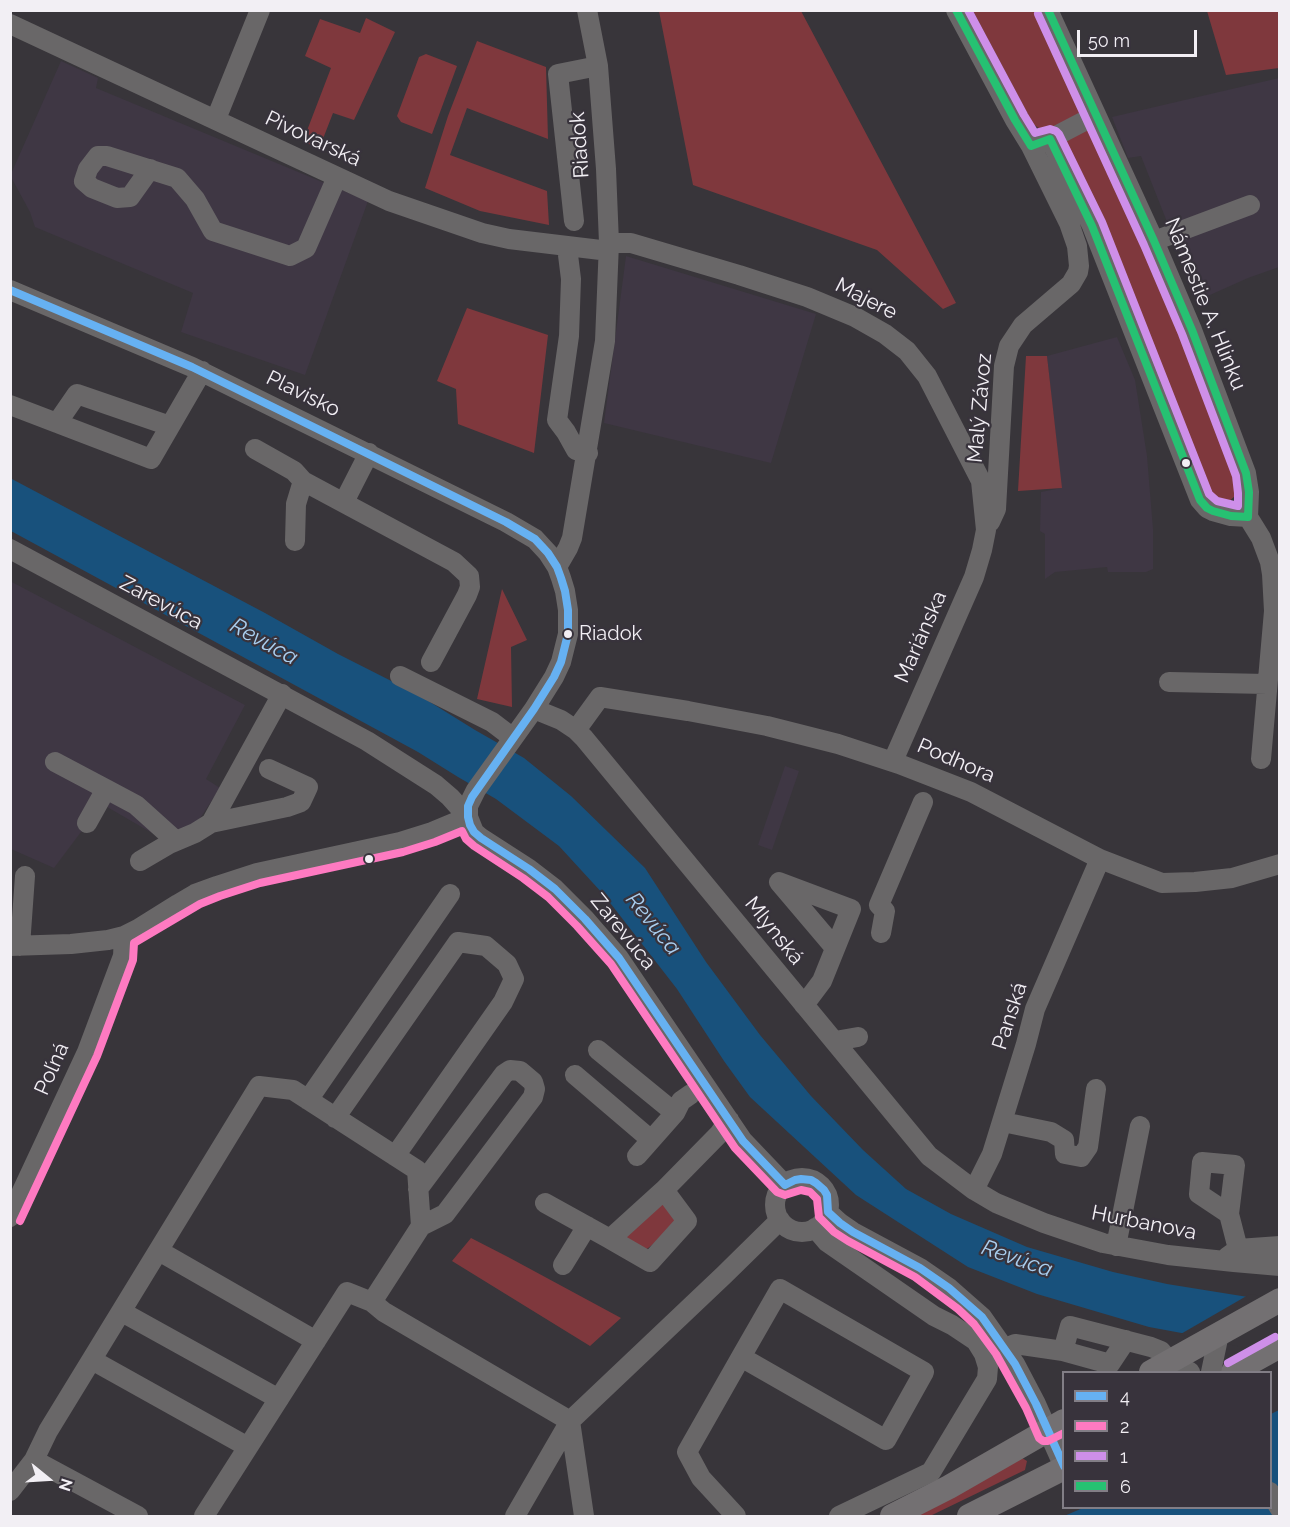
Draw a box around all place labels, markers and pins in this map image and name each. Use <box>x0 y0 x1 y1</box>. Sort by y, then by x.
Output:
unlabelled marker <box>1180 457 1192 469</box>
place label: Riadok <box>579 622 642 646</box>
marker: Riadok <box>562 628 574 640</box>
unlabelled marker <box>363 853 375 865</box>

